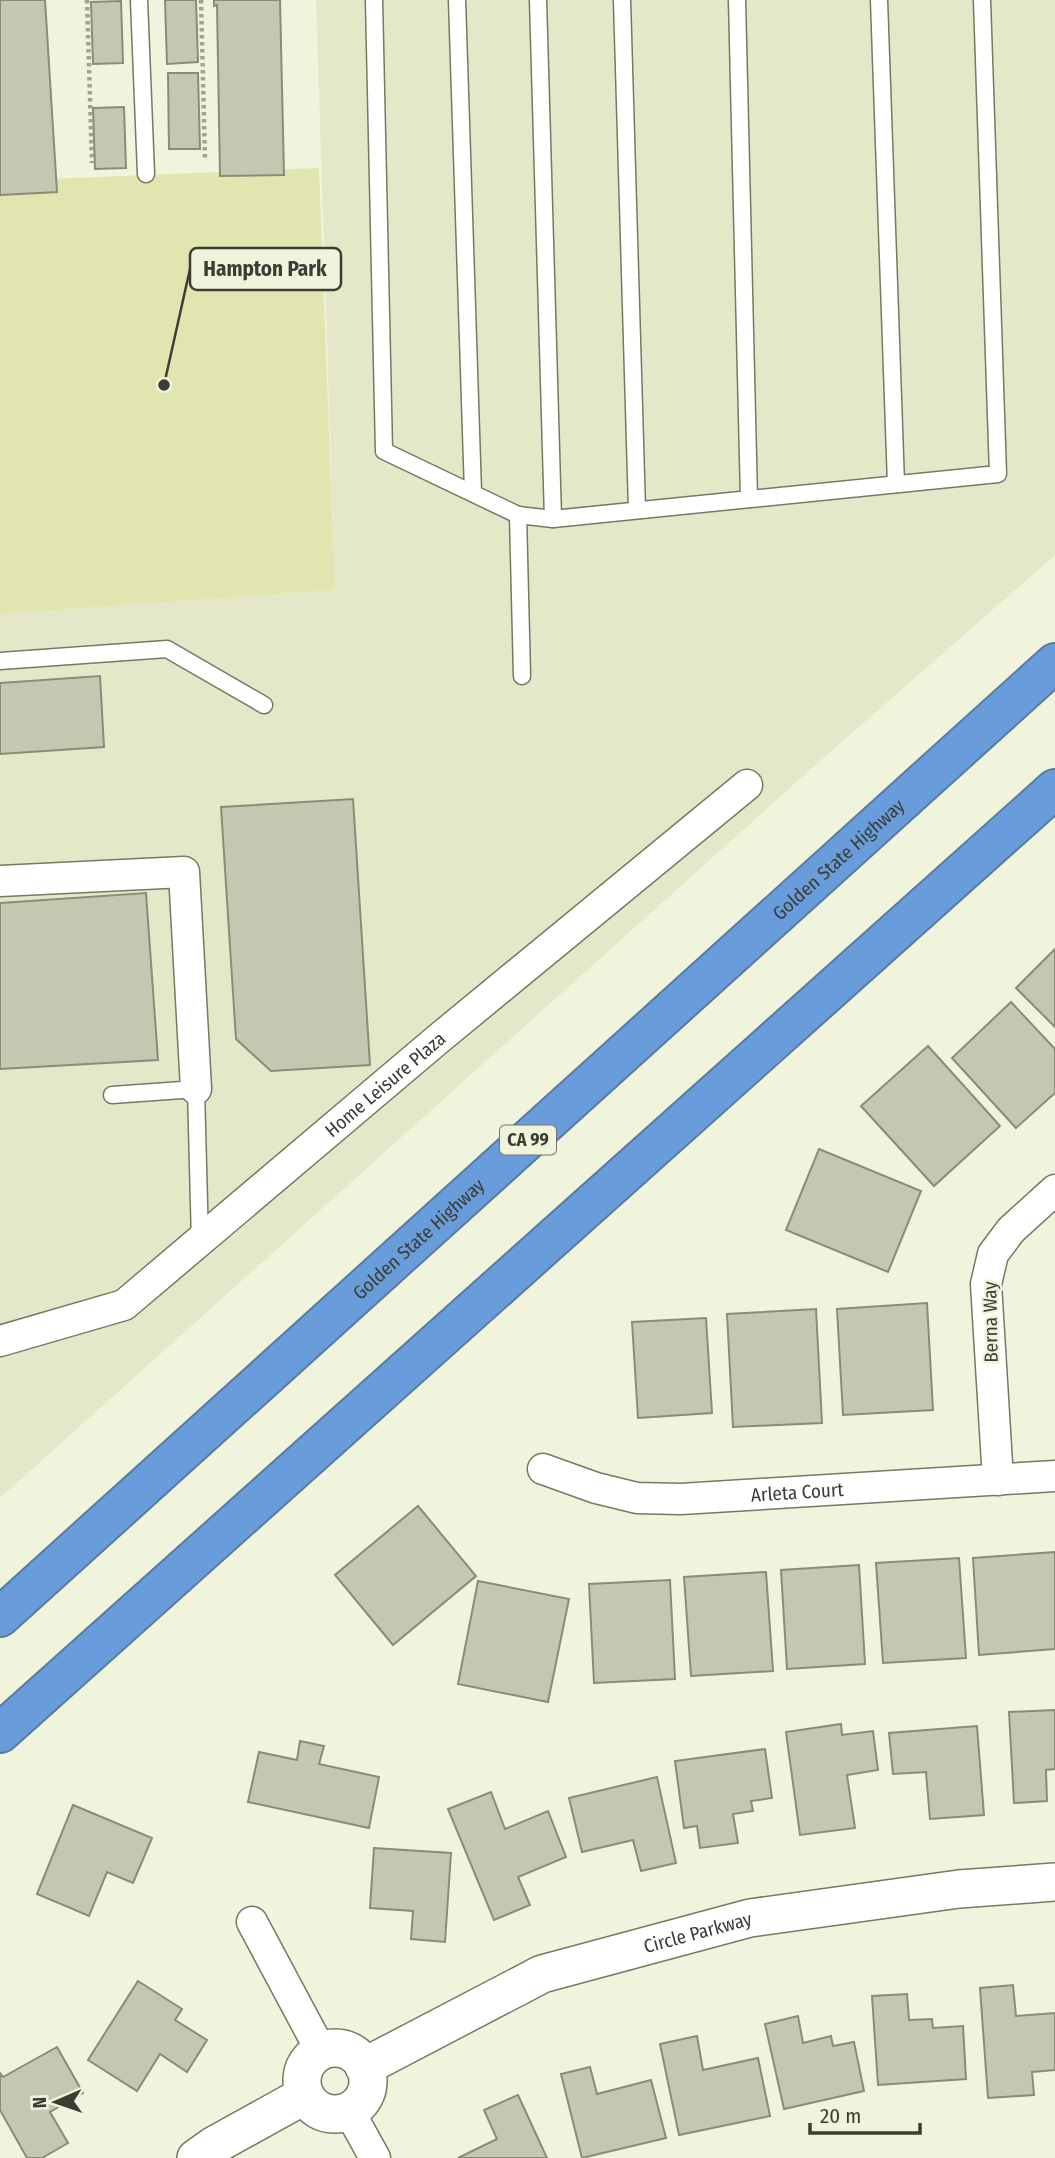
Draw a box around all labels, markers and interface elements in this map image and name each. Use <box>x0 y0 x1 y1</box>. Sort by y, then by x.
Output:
callout: Hampton Park <box>190 248 341 290</box>
text: Hampton Park <box>203 256 327 282</box>
street label: Golden State Highway <box>768 794 909 925</box>
street label: Home Leisure Plaza <box>320 1027 450 1142</box>
road number: CA 99 <box>500 1126 556 1154</box>
street label: Golden State Highway <box>348 1173 490 1304</box>
street label: Berna Way <box>978 1281 1003 1363</box>
street label: Arleta Court <box>750 1478 845 1507</box>
street label: Circle Parkway <box>641 1907 755 1958</box>
north arrow <box>21 2067 91 2137</box>
scale bar <box>810 2092 920 2136</box>
text: N <box>28 2096 51 2109</box>
text: 20 m <box>820 2103 861 2129</box>

